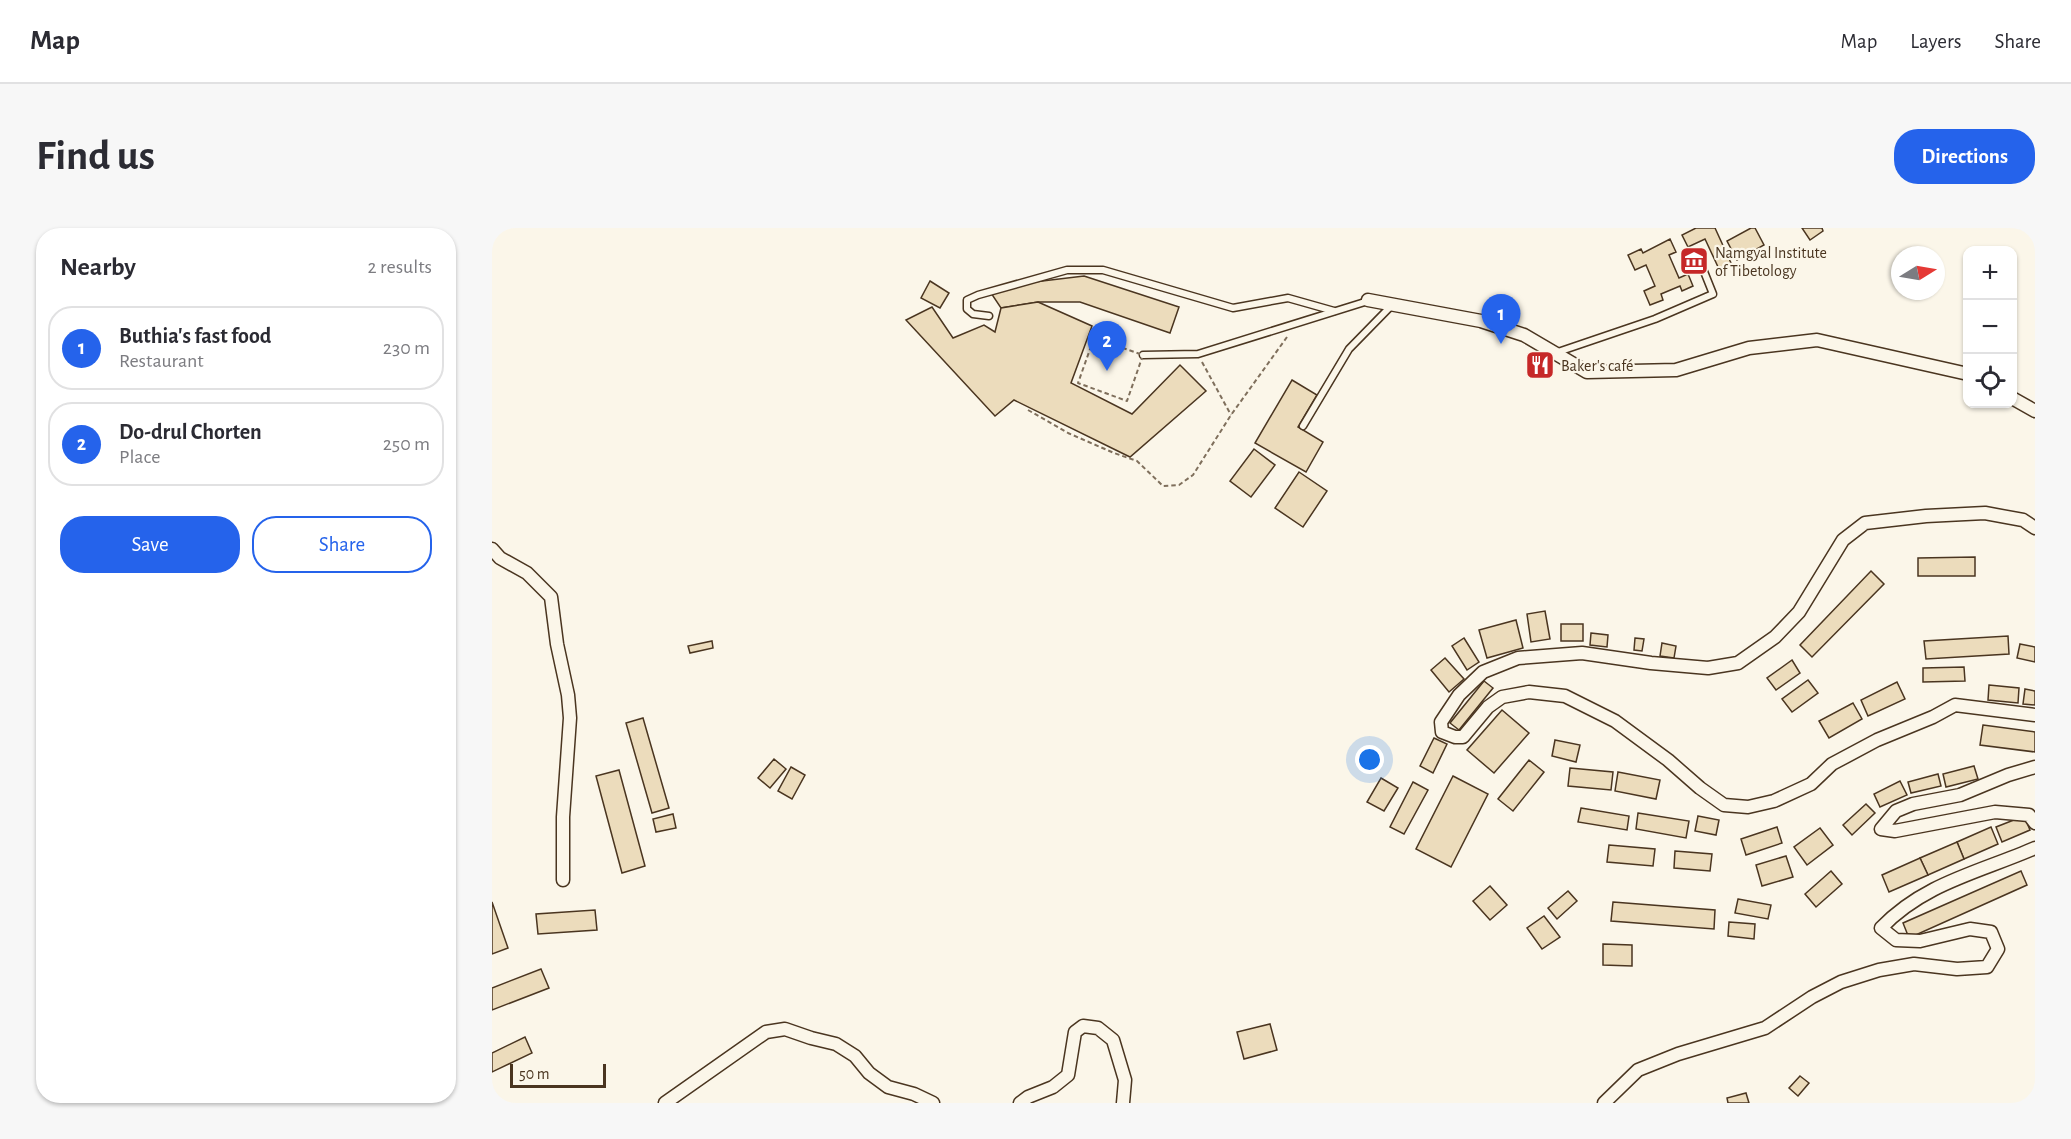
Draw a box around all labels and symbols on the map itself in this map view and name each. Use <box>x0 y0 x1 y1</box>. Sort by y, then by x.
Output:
museum icon: Namgyal Institute of Tibetology <box>1678 245 1710 277</box>
place label: Namgyal Institute of Tibetology <box>1715 245 1827 280</box>
north arrow <box>1891 246 1945 300</box>
pin: 1 <box>1482 294 1520 344</box>
pin: 2 <box>1088 322 1126 371</box>
restaurant icon: Baker's café <box>1524 349 1556 381</box>
place label: Baker's café <box>1561 358 1633 374</box>
your location <box>1355 745 1384 774</box>
scale bar <box>510 1061 606 1088</box>

